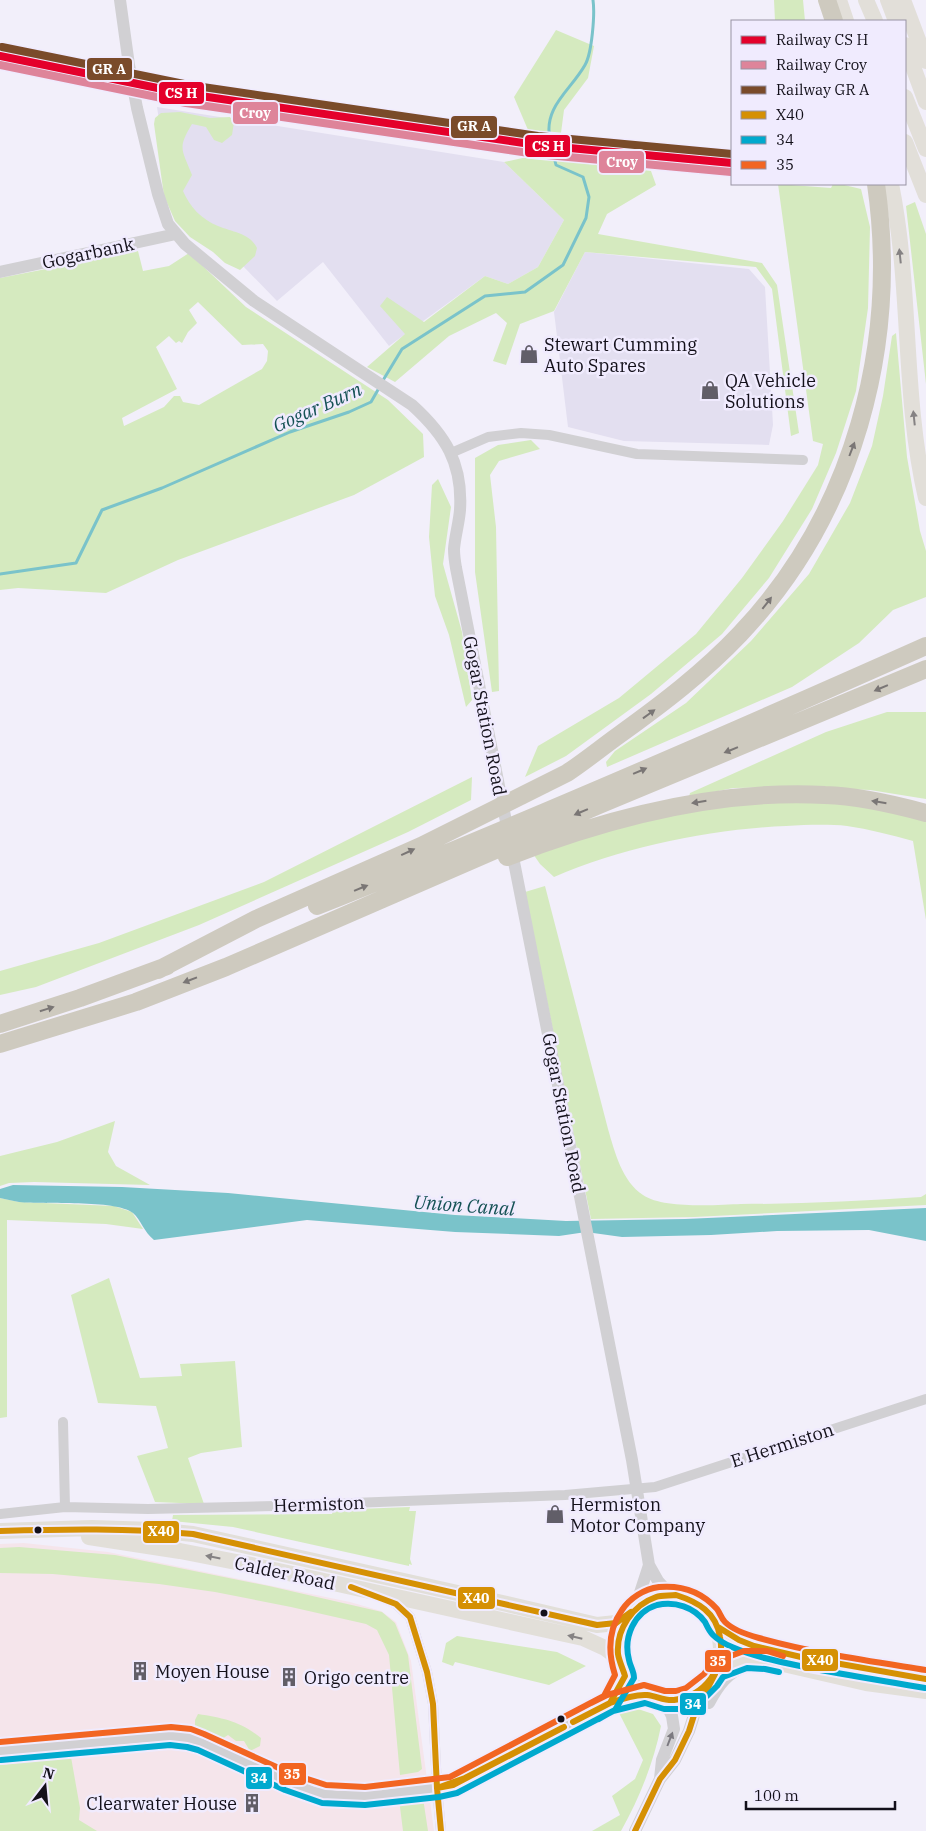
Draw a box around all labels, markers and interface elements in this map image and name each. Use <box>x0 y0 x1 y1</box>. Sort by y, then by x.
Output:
legend <box>731 20 906 185</box>
text: Railway CS H <box>776 30 868 49</box>
text: Railway Croy <box>776 55 867 74</box>
line badge: GR A <box>86 57 133 81</box>
text: GR A <box>92 60 126 78</box>
text: Railway GR A <box>776 80 870 99</box>
line badge: CS H <box>158 81 205 105</box>
text: CS H <box>165 84 197 102</box>
line badge: Croy <box>232 101 279 125</box>
text: Croy <box>239 104 271 122</box>
text: X40 <box>776 105 804 124</box>
line badge: GR A <box>450 115 498 139</box>
text: GR A <box>457 117 491 135</box>
text: 34 <box>776 130 794 149</box>
line badge: CS H <box>524 134 571 158</box>
text: CS H <box>532 137 564 155</box>
line badge: Croy <box>598 150 645 174</box>
text: Croy <box>606 153 638 171</box>
text: 35 <box>776 155 794 174</box>
street label: Gogarbank <box>40 232 137 274</box>
one-way arrow <box>896 248 904 264</box>
place label: Stewart Cumming Auto Spares <box>544 333 697 377</box>
shop icon: Stewart Cumming Auto Spares <box>518 343 540 365</box>
place label: QA Vehicle Solutions <box>725 369 816 413</box>
water label: Gogar Burn <box>269 377 366 437</box>
shop icon: QA Vehicle Solutions <box>699 379 721 401</box>
one-way arrow <box>910 410 918 426</box>
one-way arrow <box>848 441 856 456</box>
one-way arrow <box>762 596 772 610</box>
street label: Gogar Station Road <box>458 634 512 798</box>
one-way arrow <box>874 684 888 692</box>
one-way arrow <box>642 709 656 719</box>
one-way arrow <box>724 747 738 755</box>
one-way arrow <box>633 767 648 775</box>
one-way arrow <box>870 797 886 805</box>
one-way arrow <box>691 798 707 806</box>
one-way arrow <box>574 809 588 817</box>
one-way arrow <box>401 848 415 856</box>
one-way arrow <box>354 884 369 891</box>
one-way arrow <box>183 977 198 985</box>
one-way arrow <box>39 1005 54 1012</box>
street label: Gogar Station Road <box>537 1031 591 1195</box>
water label: Union Canal <box>413 1189 516 1221</box>
street label: E Hermiston <box>728 1418 836 1472</box>
street label: Hermiston <box>273 1491 365 1517</box>
place label: Hermiston Motor Company <box>570 1493 706 1537</box>
shop icon: Hermiston Motor Company <box>544 1503 566 1525</box>
line badge: X40 <box>142 1520 180 1544</box>
text: X40 <box>148 1522 174 1540</box>
unlabelled marker <box>33 1525 43 1535</box>
street label: Calder Road <box>233 1551 338 1595</box>
one-way arrow <box>205 1553 221 1561</box>
line badge: X40 <box>457 1586 496 1610</box>
text: X40 <box>463 1589 489 1607</box>
unlabelled marker <box>539 1608 549 1618</box>
one-way arrow <box>567 1633 582 1641</box>
line badge: X40 <box>801 1648 839 1672</box>
line badge: 35 <box>704 1649 732 1673</box>
text: X40 <box>807 1651 833 1669</box>
text: 35 <box>710 1652 726 1670</box>
building icon: Moyen House <box>129 1660 151 1682</box>
place label: Moyen House <box>155 1660 269 1683</box>
building icon: Origo centre <box>278 1666 300 1688</box>
place label: Origo centre <box>304 1666 409 1689</box>
line badge: 34 <box>679 1692 707 1716</box>
text: 34 <box>685 1695 701 1713</box>
unlabelled marker <box>556 1714 566 1724</box>
one-way arrow <box>666 1731 674 1746</box>
north arrow <box>20 1761 70 1811</box>
line badge: 35 <box>278 1762 307 1786</box>
text: N <box>41 1763 56 1784</box>
text: 35 <box>284 1765 300 1783</box>
line badge: 34 <box>245 1766 273 1790</box>
text: 34 <box>251 1769 267 1787</box>
scale bar <box>746 1778 895 1810</box>
text: 100 m <box>754 1786 799 1805</box>
place label: Clearwater House <box>86 1792 237 1815</box>
building icon: Clearwater House <box>241 1792 263 1814</box>

